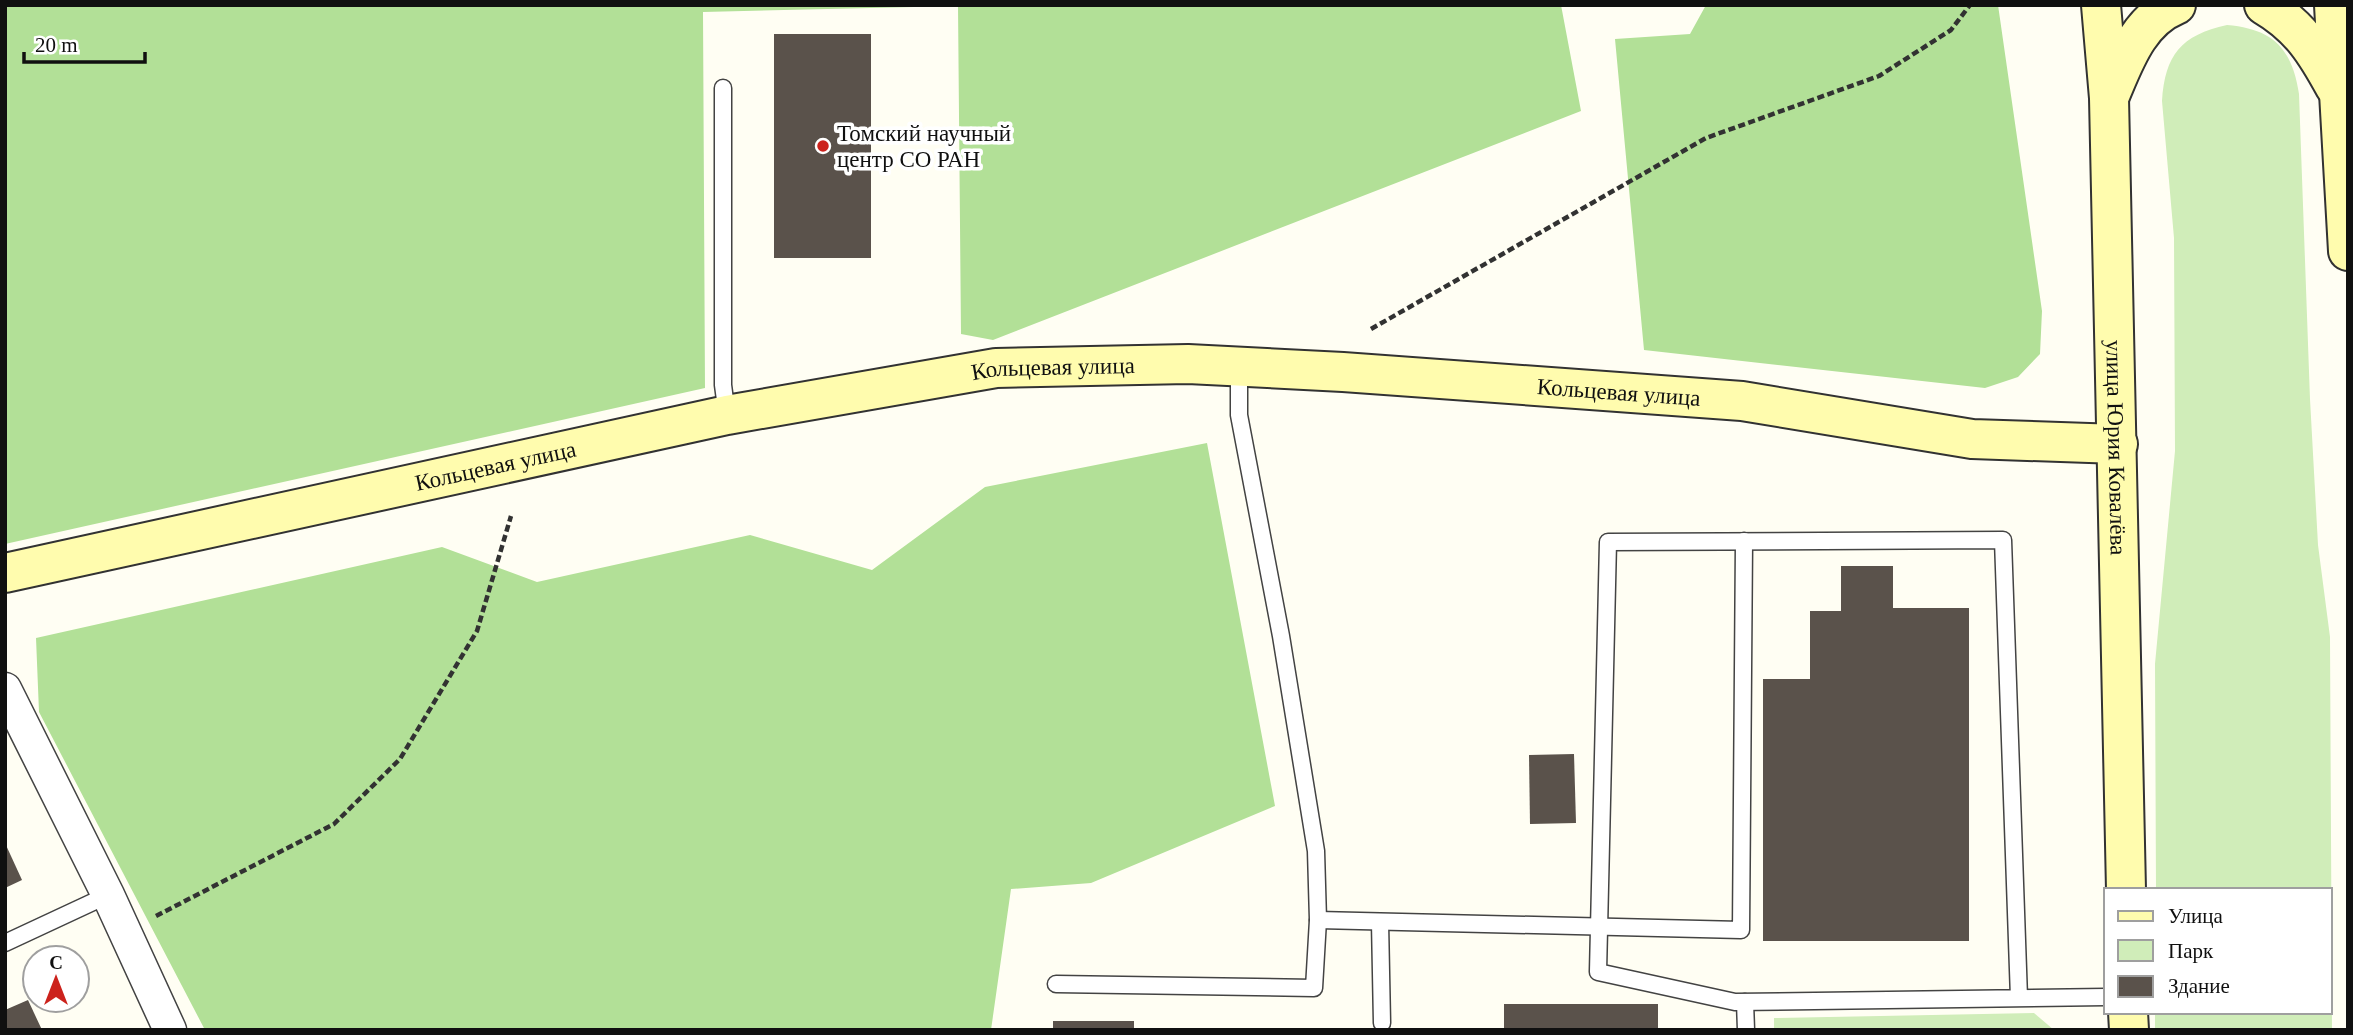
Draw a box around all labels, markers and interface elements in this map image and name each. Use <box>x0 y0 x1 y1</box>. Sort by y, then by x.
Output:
scale bar <box>24 21 145 65</box>
text: 20 m <box>35 33 78 57</box>
place label: Томский научный центр СО РАН <box>837 121 1011 172</box>
marker: Томский научный центр СО РАН <box>815 138 831 154</box>
street label: улица Юрия Ковалёва <box>2101 340 2131 556</box>
street label: Кольцевая улица <box>969 353 1135 385</box>
street label: Кольцевая улица <box>1536 374 1701 411</box>
street label: Кольцевая улица <box>413 436 578 496</box>
legend <box>2104 888 2332 1014</box>
text: Улица <box>2168 904 2223 928</box>
text: Парк <box>2168 939 2214 963</box>
north arrow <box>21 944 91 1014</box>
text: С <box>49 952 63 973</box>
text: Здание <box>2168 974 2230 998</box>

